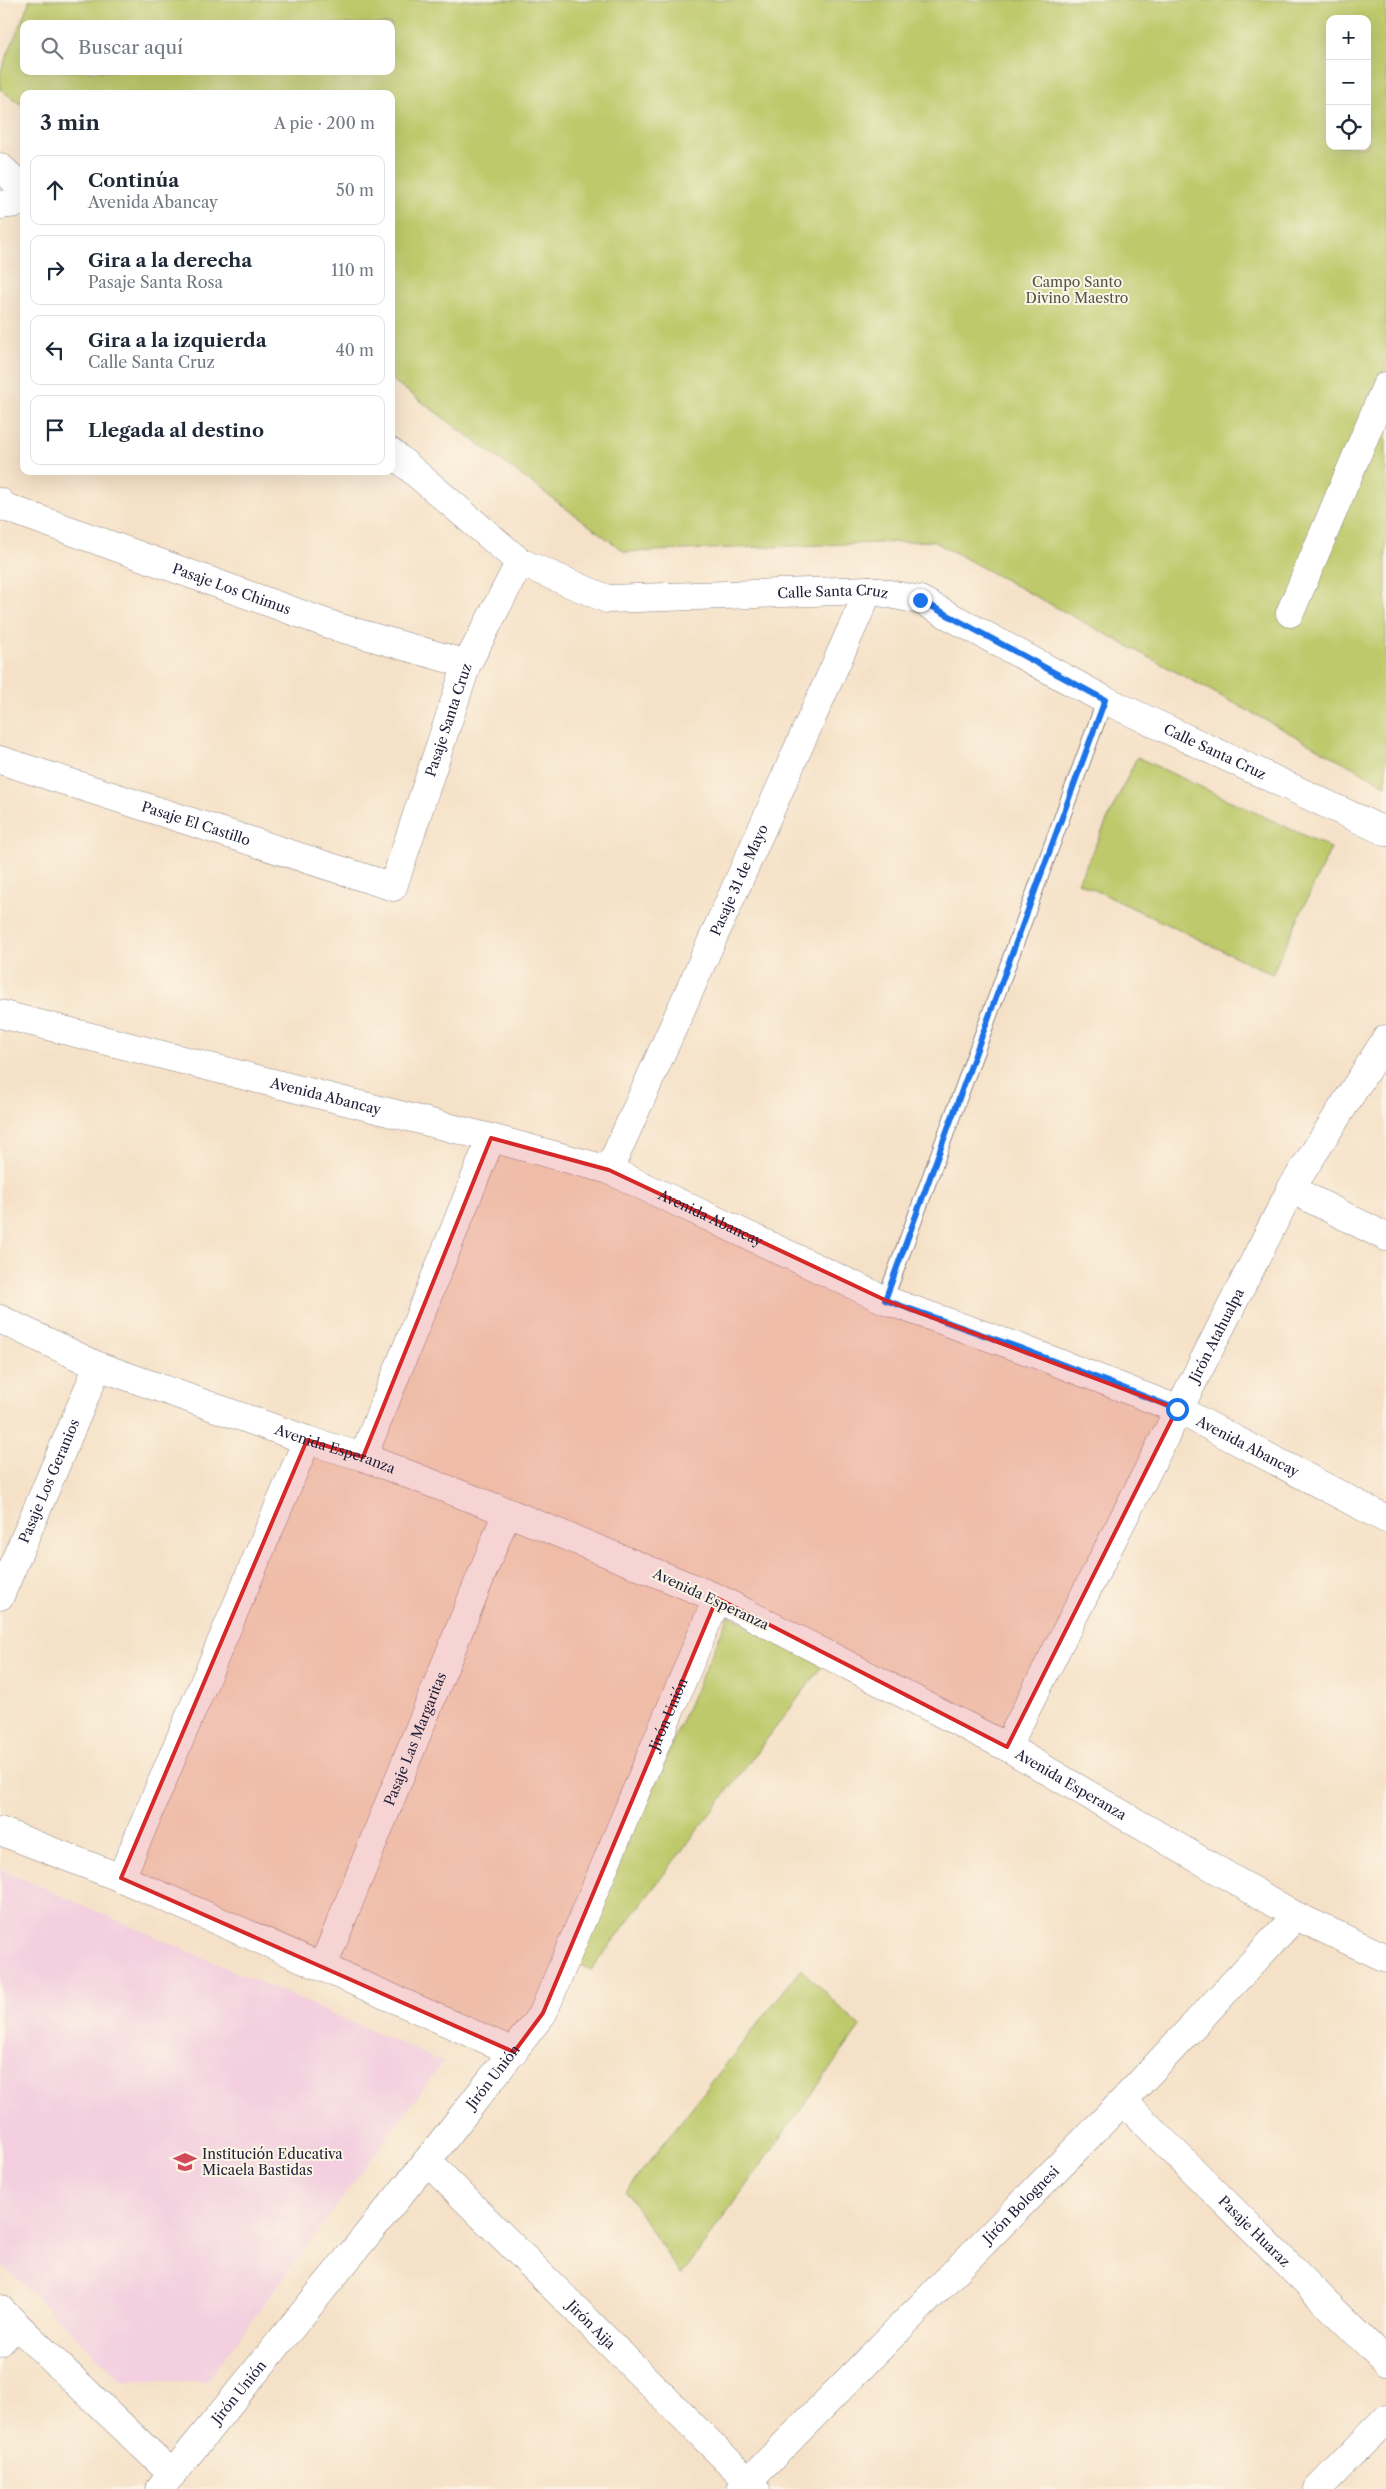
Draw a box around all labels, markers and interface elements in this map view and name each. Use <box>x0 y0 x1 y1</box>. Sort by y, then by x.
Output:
map controls <box>1326 15 1371 150</box>
button: + <box>1326 15 1371 60</box>
search box <box>20 20 395 75</box>
icon: search <box>38 34 66 62</box>
text: Buscar aquí <box>78 36 183 59</box>
button: − <box>1326 60 1371 105</box>
button: locate <box>1326 105 1371 150</box>
text: 3 min <box>40 110 100 135</box>
text: A pie · 200 m <box>274 113 375 133</box>
text: Continúa <box>88 169 179 192</box>
icon: ahead <box>41 176 69 204</box>
text: 50 m <box>336 180 374 200</box>
text: Avenida Abancay <box>88 192 218 212</box>
text: Gira a la derecha <box>88 249 252 272</box>
icon: right <box>41 256 69 284</box>
text: 110 m <box>331 260 374 280</box>
text: Pasaje Santa Rosa <box>88 272 223 292</box>
park label: Campo Santo Divino Maestro <box>1026 273 1128 307</box>
text: Gira a la izquierda <box>88 329 267 352</box>
icon: left <box>41 336 69 364</box>
text: 40 m <box>335 340 374 360</box>
text: Calle Santa Cruz <box>88 352 215 372</box>
icon: arrive <box>41 416 69 444</box>
text: Llegada al destino <box>88 419 264 442</box>
street label: Pasaje Los Chimus <box>170 559 293 619</box>
street label: Calle Santa Cruz <box>777 581 890 603</box>
route end <box>909 589 932 612</box>
street label: Pasaje Santa Cruz <box>421 661 476 779</box>
street label: Calle Santa Cruz <box>1161 720 1269 783</box>
street label: Pasaje El Castillo <box>139 797 253 849</box>
street label: Pasaje 31 de Mayo <box>706 821 772 938</box>
street label: Avenida Abancay <box>267 1073 383 1119</box>
street label: Avenida Abancay <box>654 1185 766 1250</box>
street label: Jirón Atahualpa <box>1184 1285 1248 1387</box>
route start <box>1166 1398 1189 1421</box>
street label: Avenida Abancay <box>1192 1411 1302 1481</box>
street label: Pasaje Los Geranios <box>15 1416 83 1546</box>
street label: Avenida Esperanza <box>272 1420 399 1478</box>
street label: Avenida Esperanza <box>649 1564 772 1634</box>
street label: Pasaje Las Margaritas <box>380 1670 450 1808</box>
street label: Jirón Unión <box>644 1675 692 1755</box>
street label: Avenida Esperanza <box>1011 1744 1130 1824</box>
street label: Jirón Unión <box>461 2041 524 2114</box>
place label: Institución Educativa Micaela Bastidas <box>202 2145 343 2179</box>
school or university icon: Institución Educativa Micaela Bastidas <box>172 2149 198 2175</box>
street label: Jirón Bolognesi <box>977 2162 1063 2249</box>
street label: Pasaje Huaraz <box>1215 2192 1294 2271</box>
street label: Jirón Aija <box>562 2295 620 2353</box>
street label: Jirón Unión <box>206 2356 270 2429</box>

